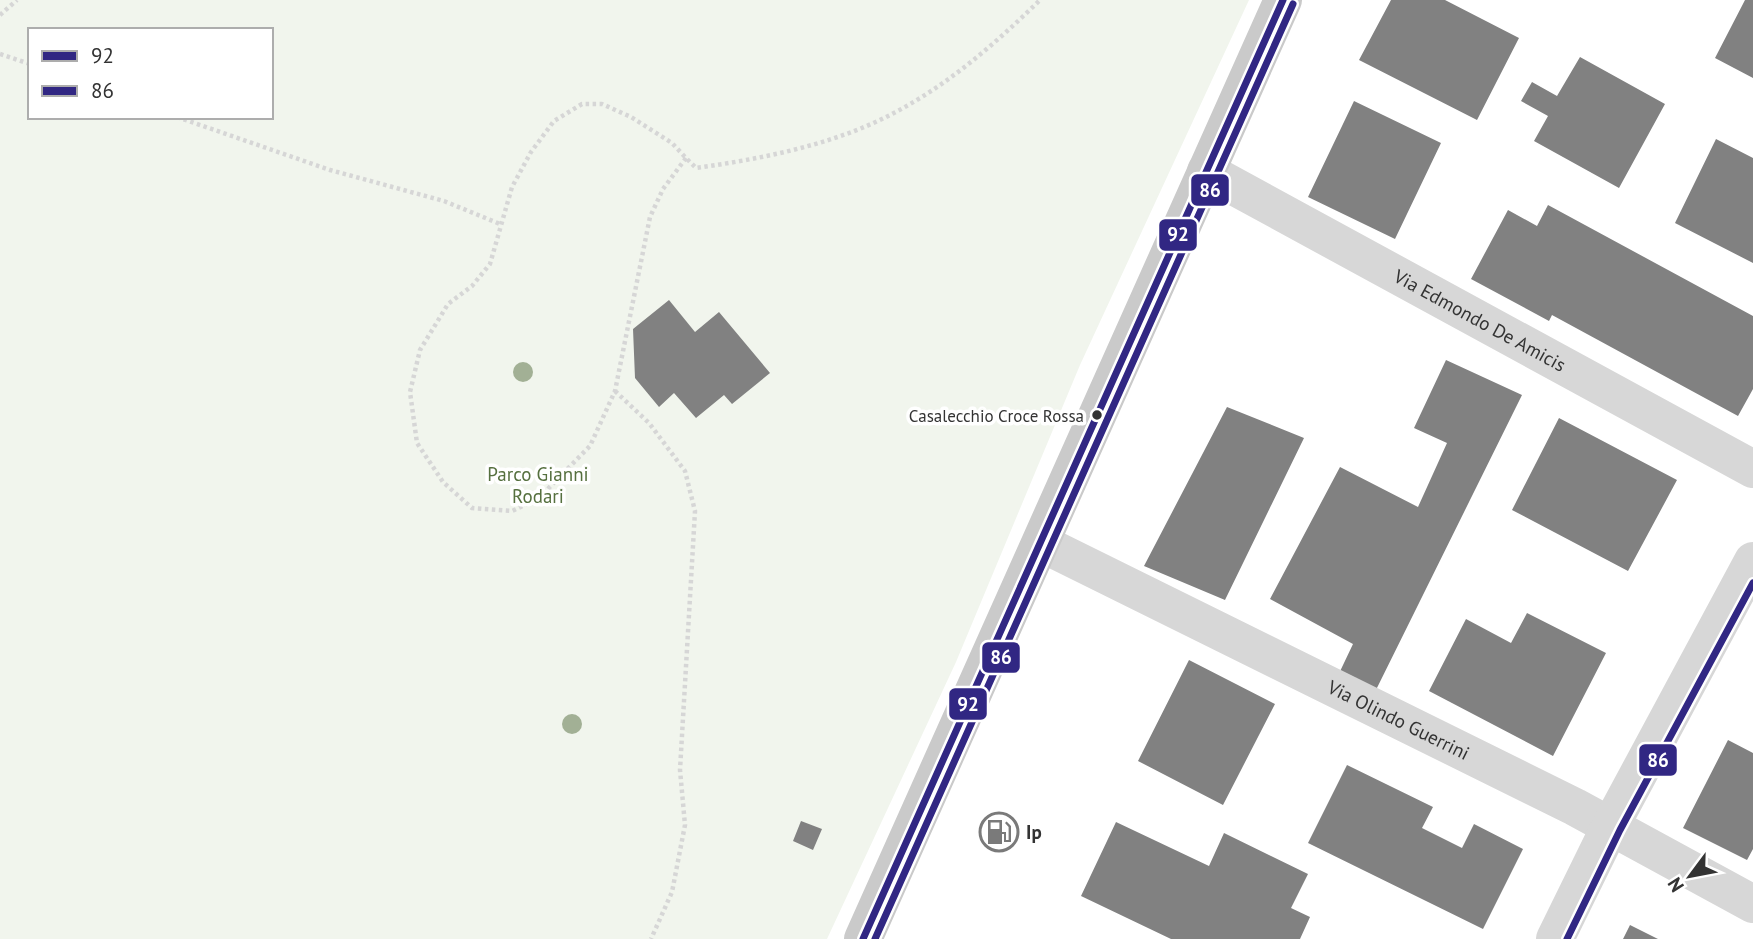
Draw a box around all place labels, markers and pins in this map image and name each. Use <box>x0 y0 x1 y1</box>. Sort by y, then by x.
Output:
place label: Casalecchio Croce Rossa <box>909 405 1084 427</box>
marker: Casalecchio Croce Rossa <box>1090 408 1104 422</box>
fuel station icon: Ip <box>978 811 1020 853</box>
place label: Ip <box>1026 820 1042 844</box>

